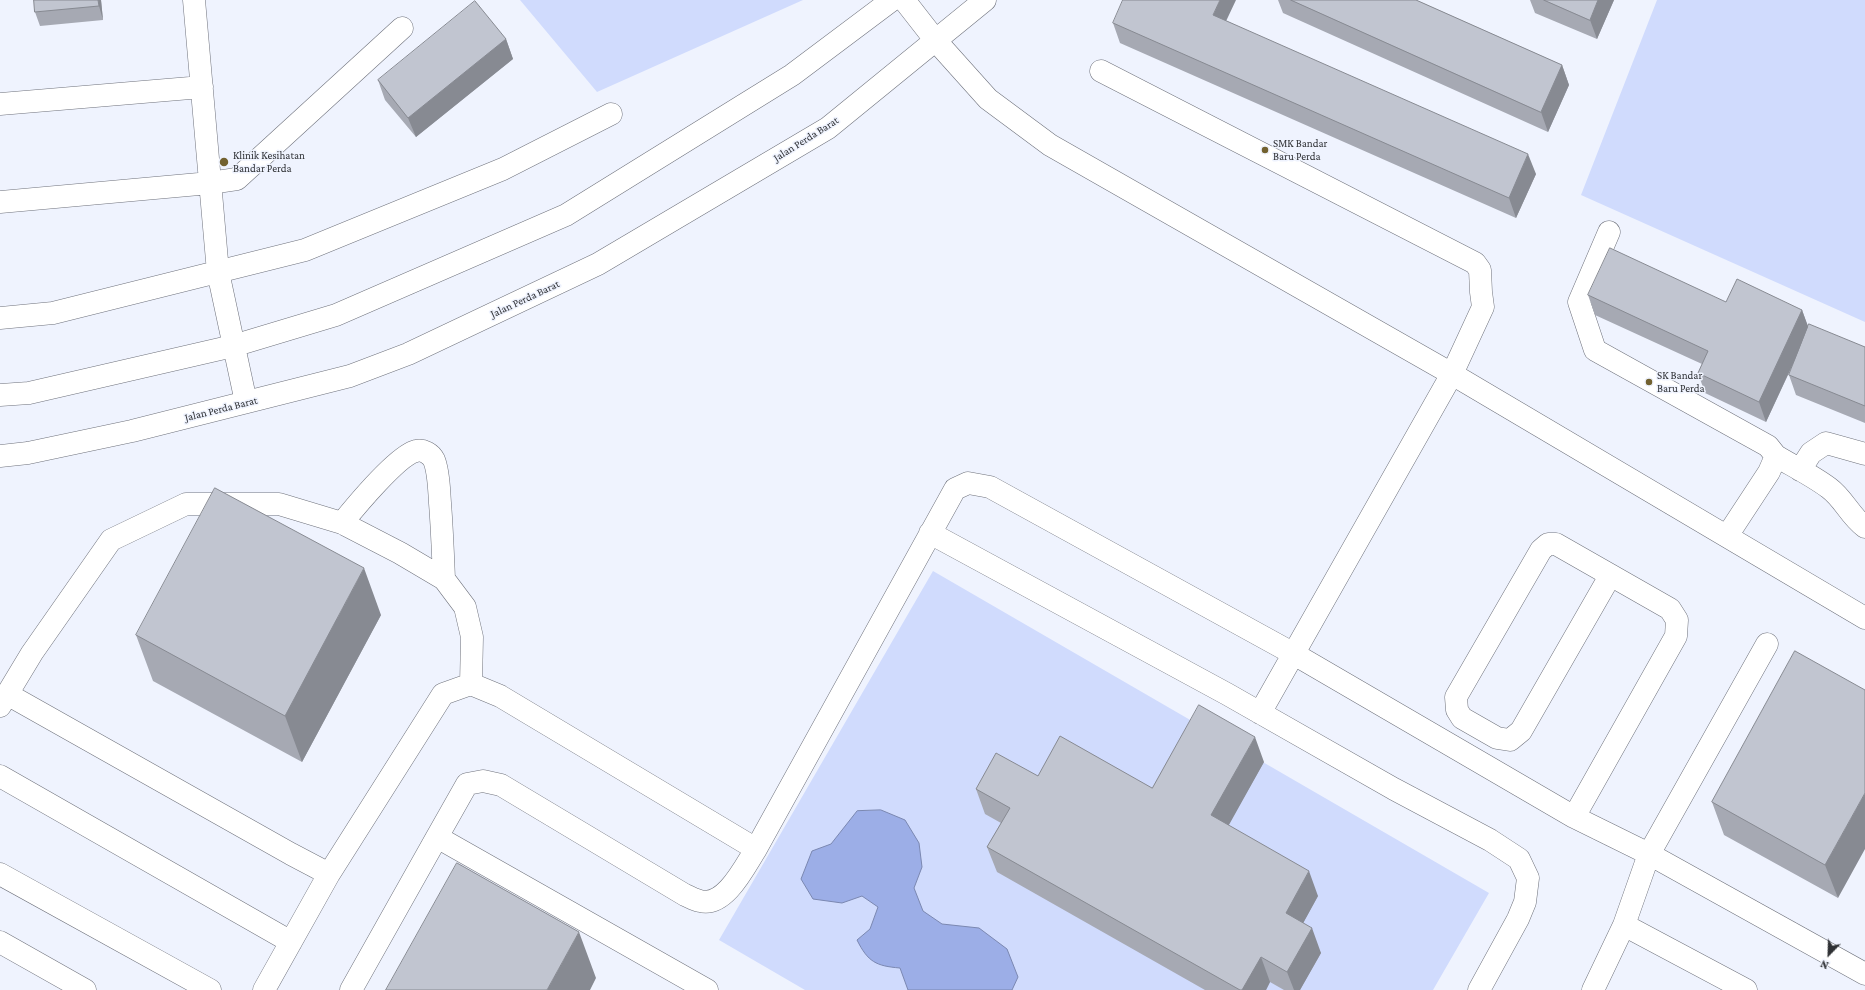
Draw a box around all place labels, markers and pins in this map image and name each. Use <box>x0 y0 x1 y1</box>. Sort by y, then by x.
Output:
place label: SMK Bandar Baru Perda <box>1273 137 1327 163</box>
marker: SMK Bandar Baru Perda <box>1260 145 1270 155</box>
place label: Klinik Kesihatan Bandar Perda <box>233 149 305 175</box>
marker: Klinik Kesihatan Bandar Perda <box>218 156 230 168</box>
place label: SK Bandar Baru Perda <box>1657 369 1705 395</box>
marker: SK Bandar Baru Perda <box>1644 377 1654 387</box>

